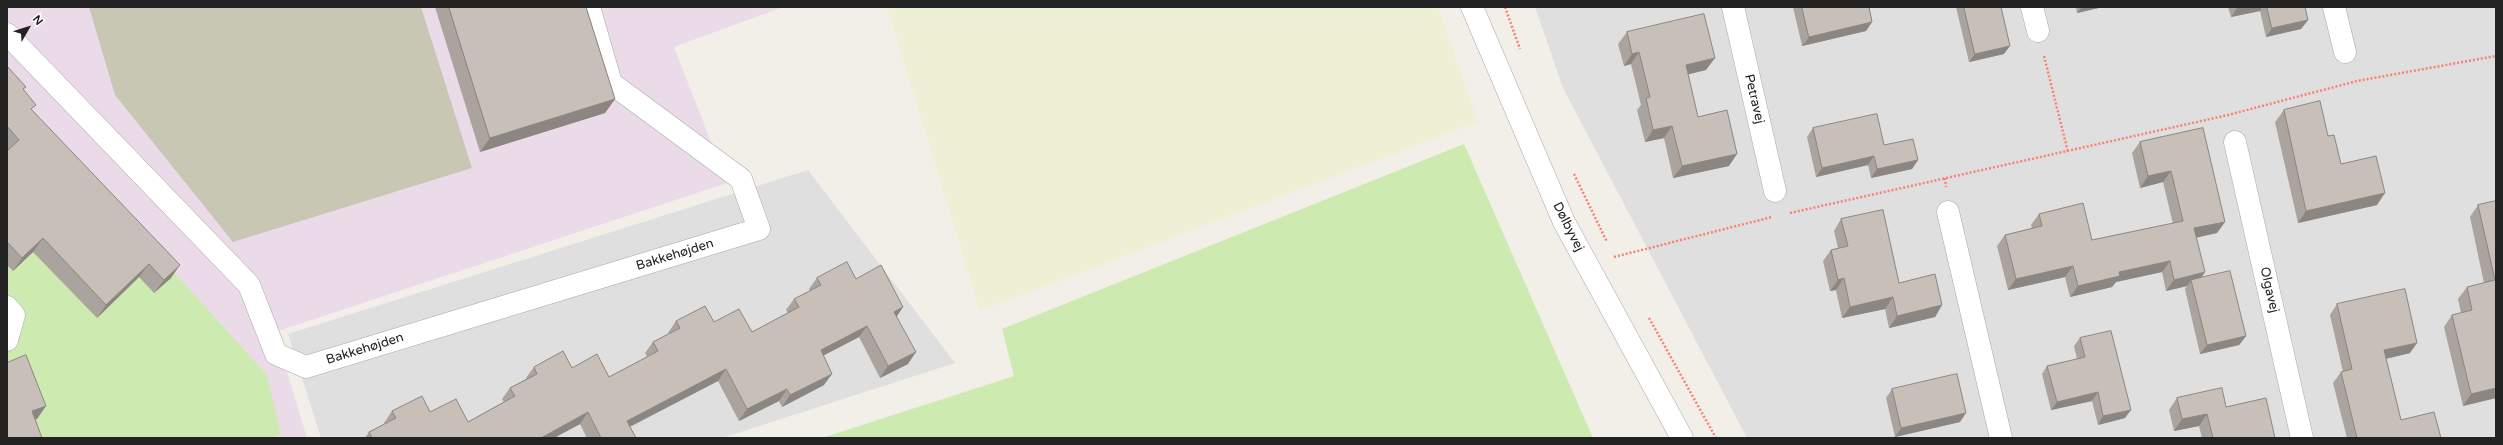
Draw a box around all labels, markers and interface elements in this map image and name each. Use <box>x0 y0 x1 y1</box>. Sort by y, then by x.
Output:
north arrow <box>8 8 48 48</box>
text: N <box>30 13 46 28</box>
street label: Petravej <box>1741 73 1767 125</box>
street label: Dølbyvej <box>1549 200 1587 254</box>
street label: Bakkehøjden <box>634 236 716 274</box>
street label: Olgavej <box>2256 266 2282 314</box>
street label: Bakkehøjden <box>324 330 406 368</box>

